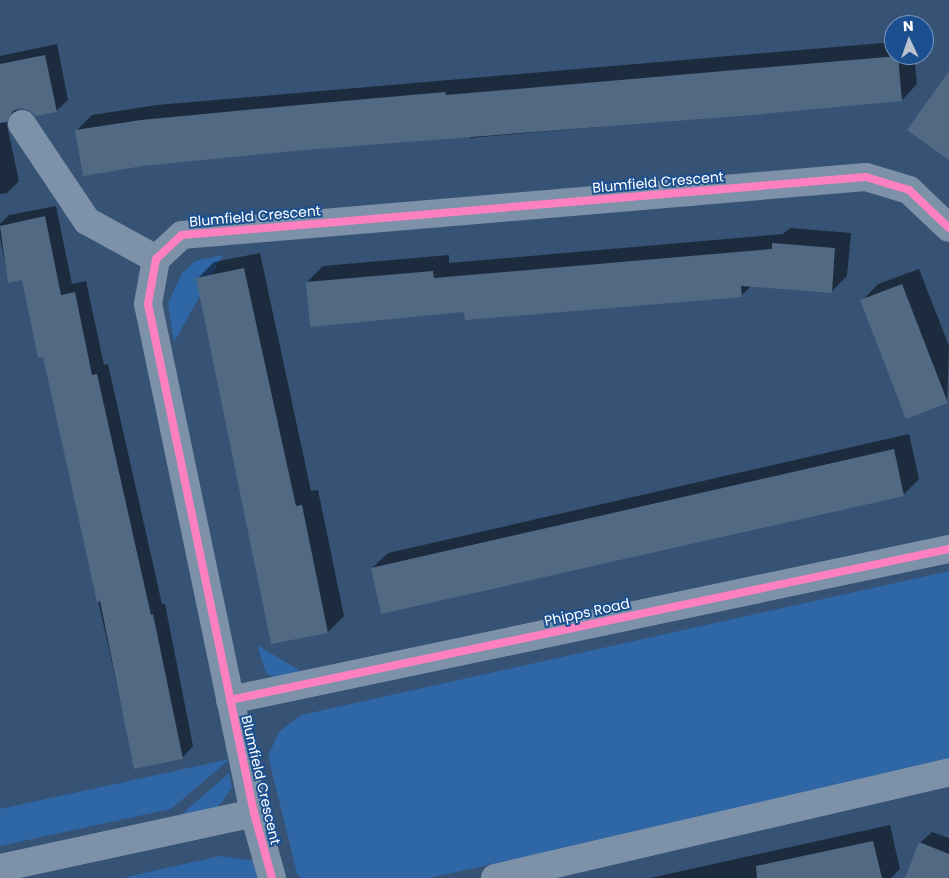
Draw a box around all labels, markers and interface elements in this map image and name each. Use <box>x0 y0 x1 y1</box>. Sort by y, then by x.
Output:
north arrow <box>884 15 934 65</box>
text: N <box>902 16 914 36</box>
street label: Blumfield Crescent <box>592 168 724 196</box>
street label: Blumfield Crescent <box>189 202 321 230</box>
street label: Phipps Road <box>543 595 631 629</box>
street label: Blumfield Crescent <box>238 714 284 846</box>

